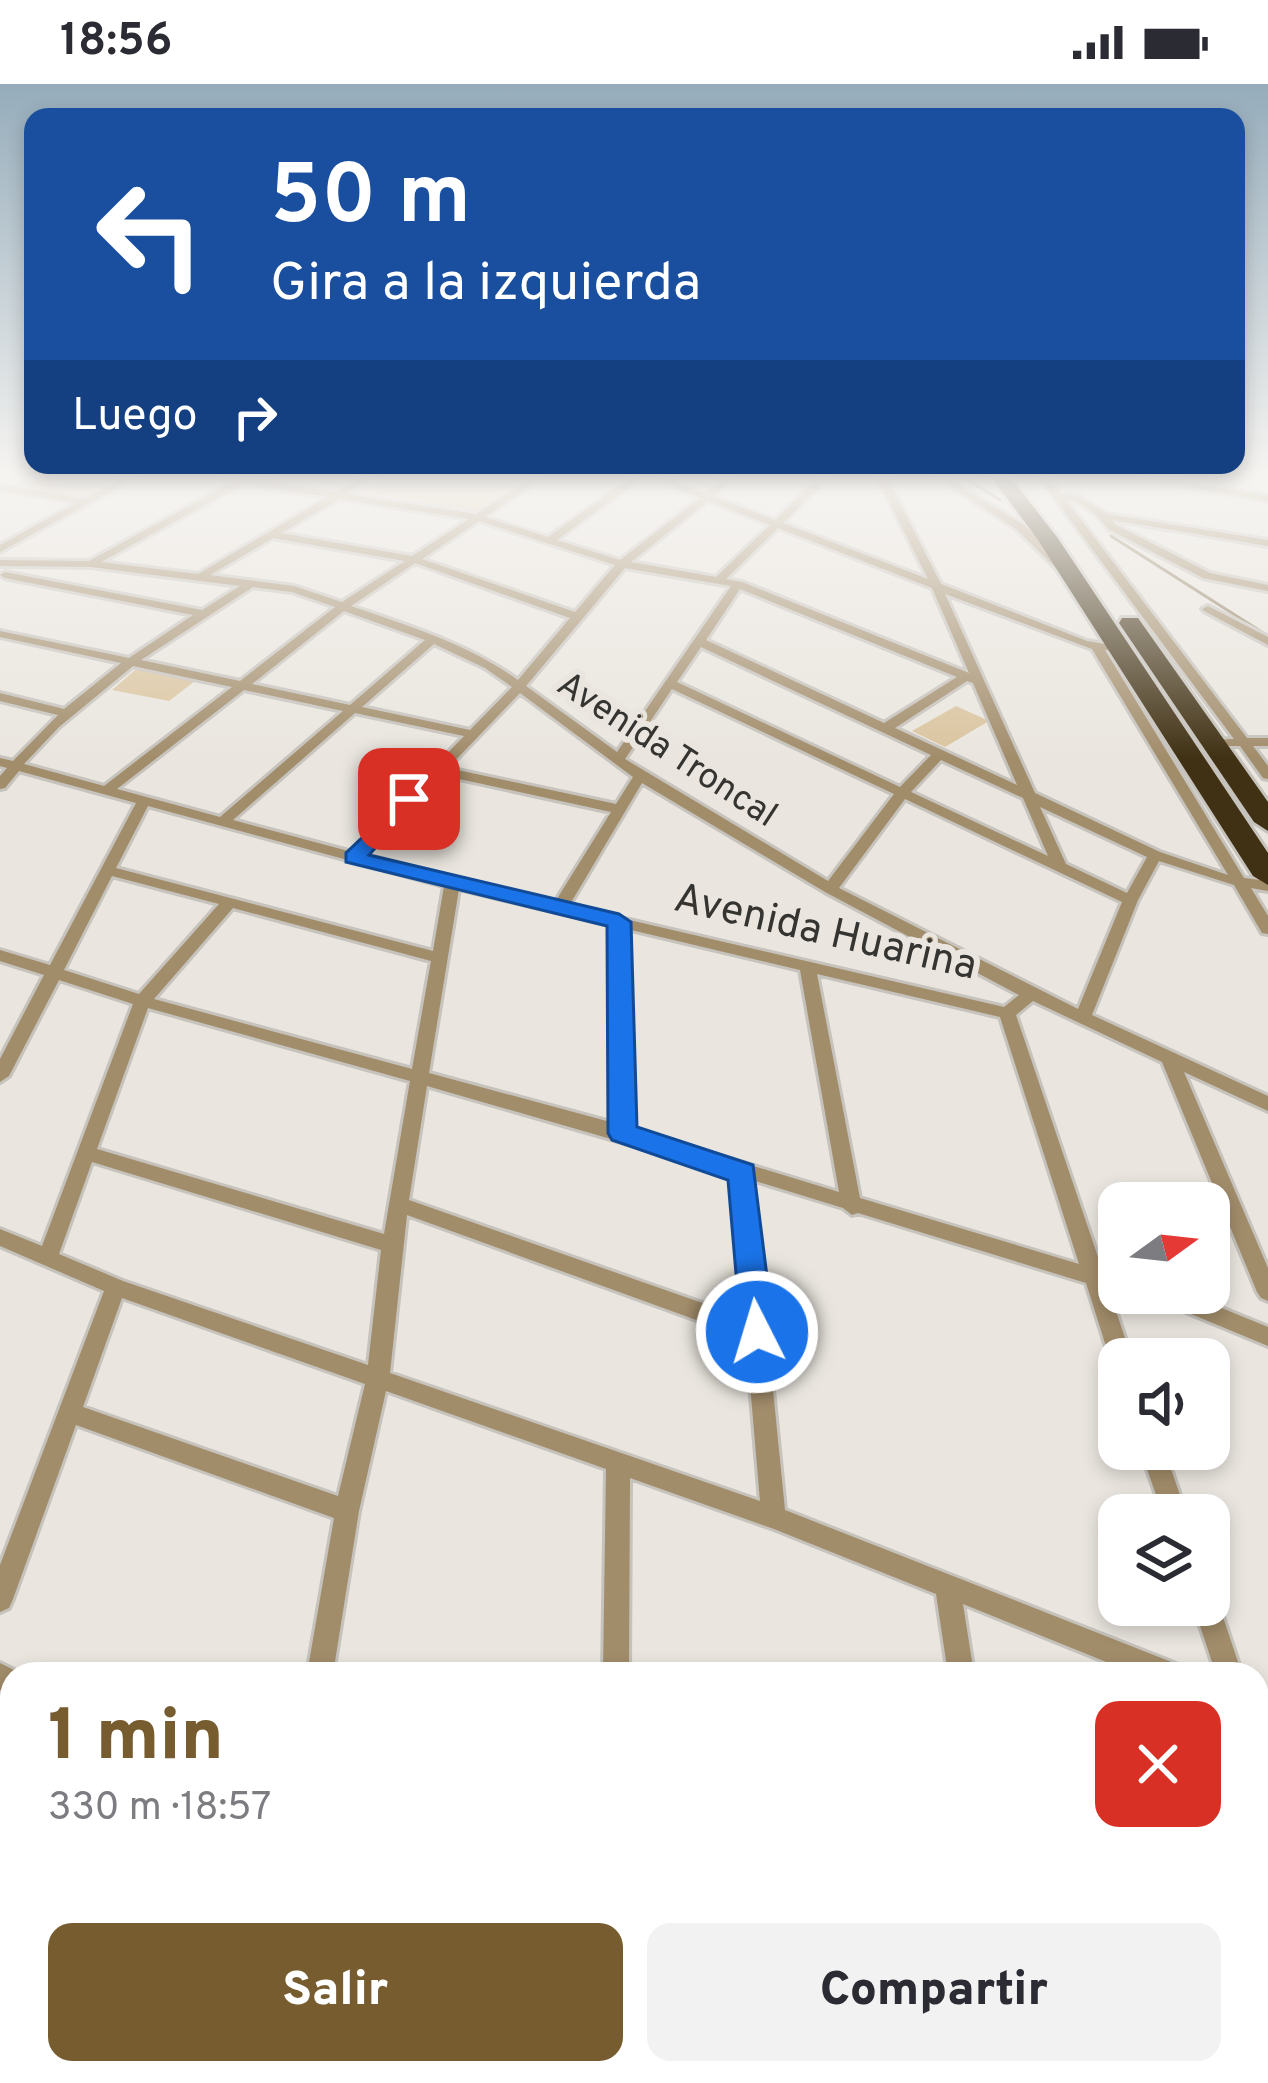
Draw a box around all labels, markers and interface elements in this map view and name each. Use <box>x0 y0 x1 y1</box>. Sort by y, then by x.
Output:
text: 18:56 <box>60 14 172 71</box>
text: 50 m <box>270 147 471 253</box>
icon: left <box>72 156 228 312</box>
text: Gira a la izquierda <box>270 251 701 320</box>
icon: right <box>222 384 288 450</box>
text: Luego <box>72 389 198 446</box>
street label: Avenida Troncal <box>547 663 785 839</box>
pin <box>358 748 460 850</box>
icon: arrive <box>376 766 442 832</box>
street label: Avenida Huarina <box>668 873 982 995</box>
north arrow <box>1098 1182 1230 1314</box>
map controls <box>1098 1182 1230 1626</box>
position arrow <box>694 1269 820 1395</box>
button: sound <box>1098 1338 1230 1470</box>
button: layers <box>1098 1494 1230 1626</box>
text: 1 min <box>48 1694 224 1786</box>
button: close <box>1095 1701 1221 1827</box>
text: 330 m · 18:57 <box>48 1785 271 1834</box>
button: Salir <box>48 1923 623 2061</box>
button: Compartir <box>647 1923 1221 2061</box>

